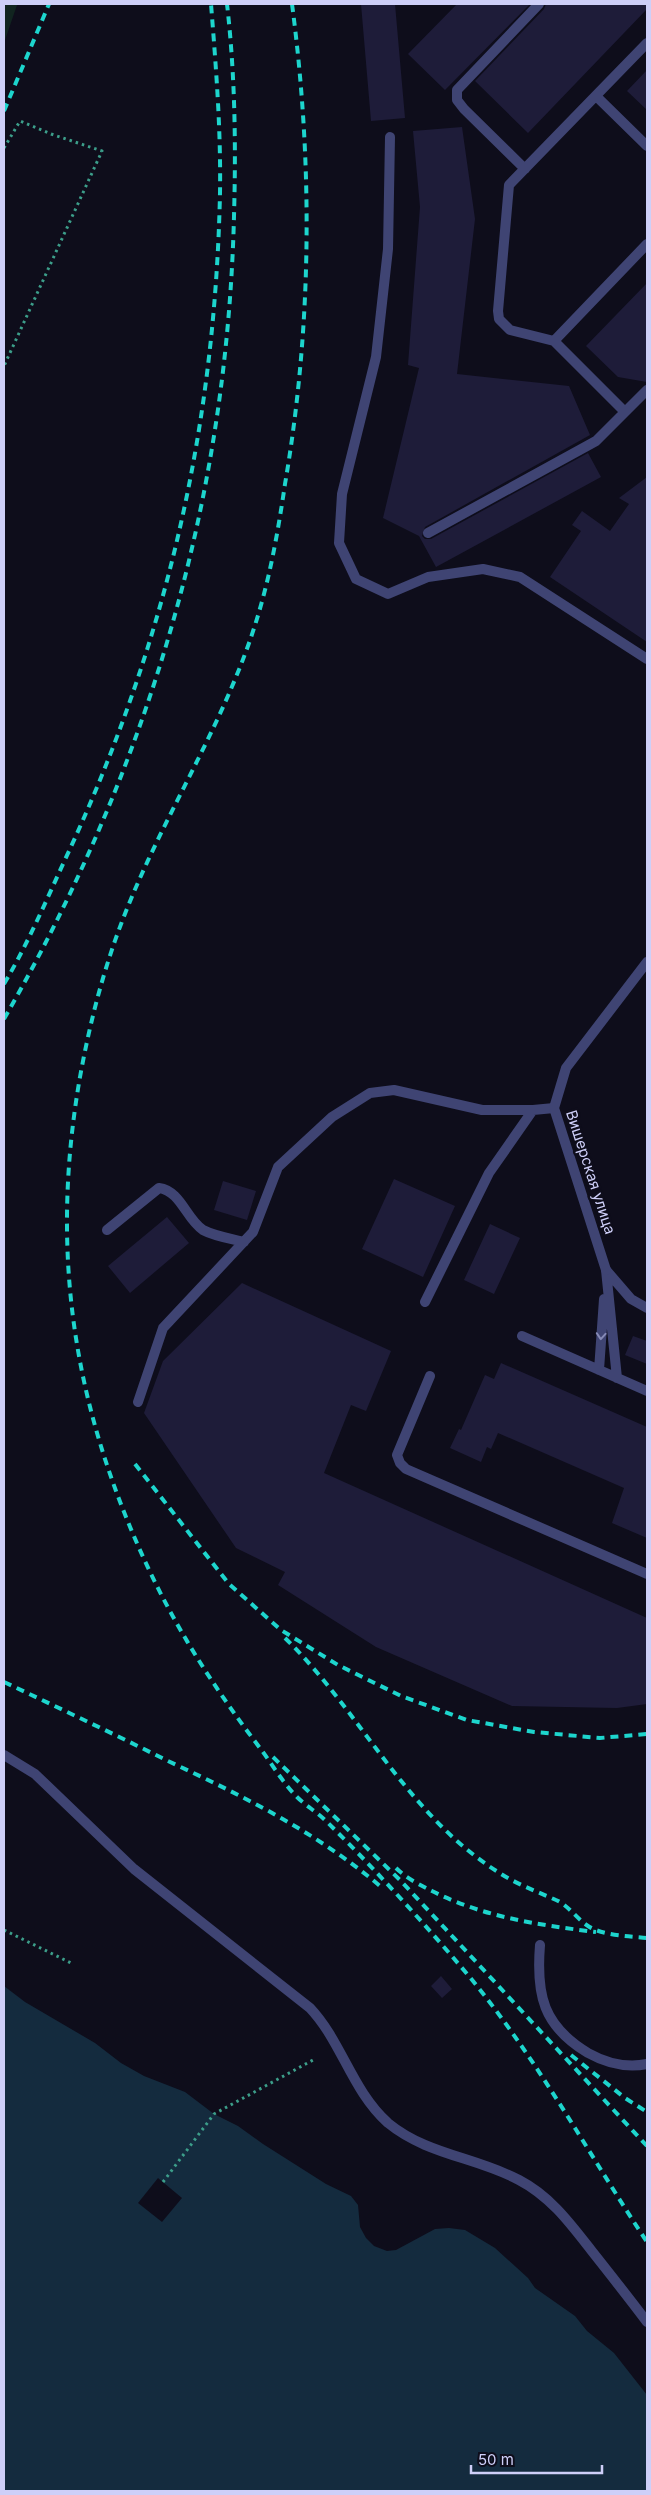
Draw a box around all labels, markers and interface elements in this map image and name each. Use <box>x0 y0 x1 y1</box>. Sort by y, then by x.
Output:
street label: Вишерская улица <box>562 1108 620 1236</box>
one-way arrow <box>596 1333 607 1341</box>
scale bar <box>471 2442 602 2474</box>
text: 50 m <box>478 2450 514 2469</box>

